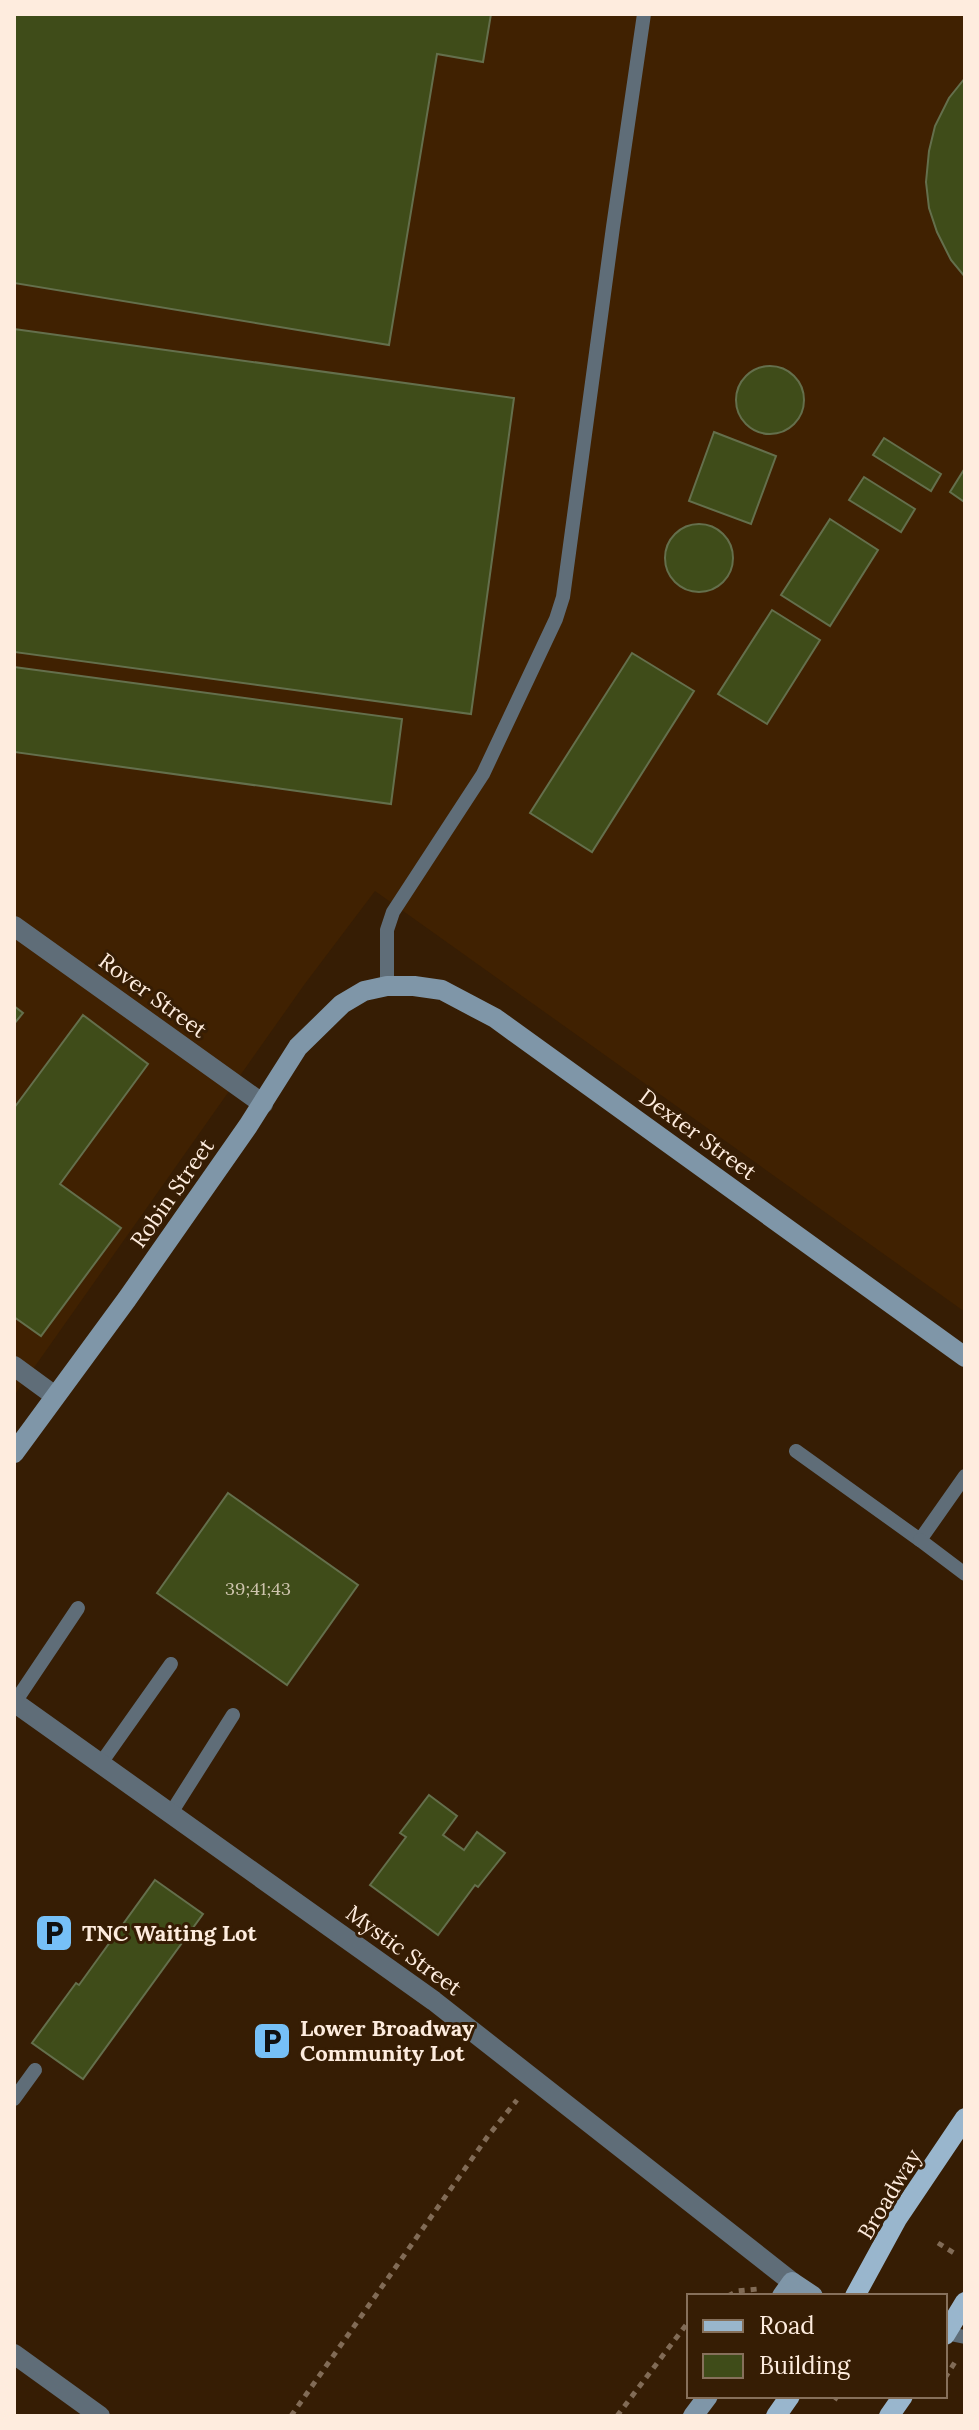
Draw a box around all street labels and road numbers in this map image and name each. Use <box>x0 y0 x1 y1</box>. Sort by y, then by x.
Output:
street label: Rover Street <box>93 946 213 1044</box>
street label: Dexter Street <box>634 1082 762 1186</box>
street label: Robin Street <box>124 1133 220 1253</box>
street label: Mystic Street <box>341 1899 468 2002</box>
street label: Broadway <box>851 2143 927 2244</box>

